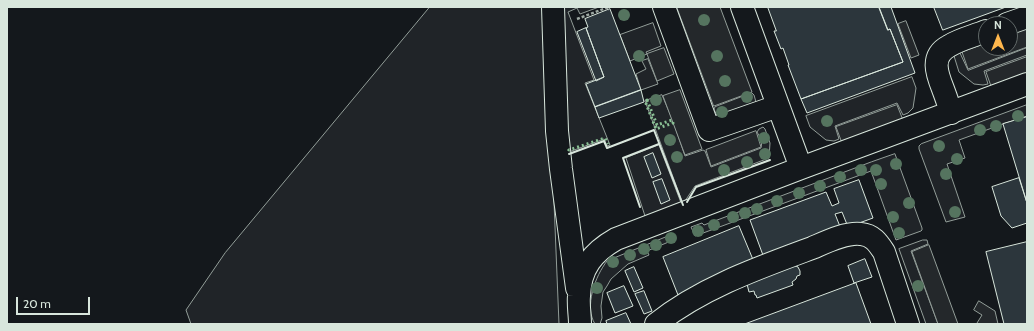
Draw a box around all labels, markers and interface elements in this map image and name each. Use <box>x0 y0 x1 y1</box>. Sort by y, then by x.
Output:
north arrow <box>978 16 1018 56</box>
text: N <box>994 18 1002 32</box>
scale bar <box>18 289 92 315</box>
text: 20 m <box>23 296 51 311</box>

